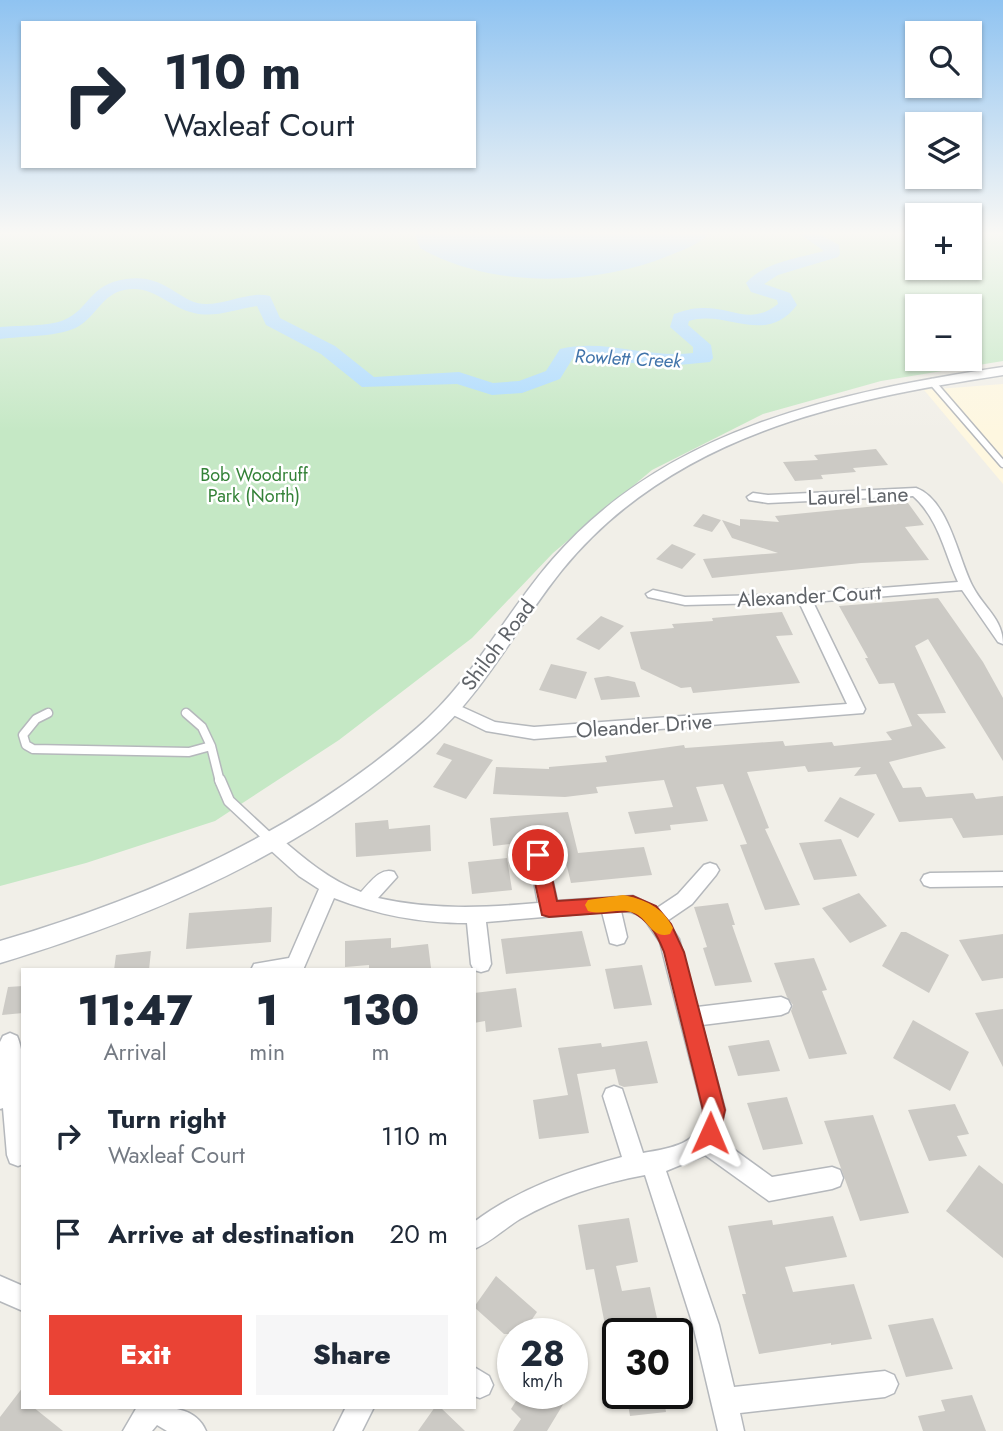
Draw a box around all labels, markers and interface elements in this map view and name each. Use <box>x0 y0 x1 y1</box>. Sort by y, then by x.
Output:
map controls <box>905 21 982 371</box>
button: search <box>905 21 982 98</box>
text: 110 m <box>164 37 301 107</box>
icon: right <box>49 49 140 140</box>
text: Waxleaf Court <box>164 102 354 148</box>
button: layers <box>905 112 982 189</box>
button: + <box>905 203 982 280</box>
button: − <box>905 294 982 371</box>
water label: Rowlett Creek <box>574 342 683 375</box>
park label: Bob Woodruff Park (North) <box>200 462 309 509</box>
street label: Laurel Lane <box>807 479 909 513</box>
street label: Alexander Court <box>736 577 882 615</box>
street label: Shiloh Road <box>454 593 542 697</box>
street label: Oleander Drive <box>575 706 713 746</box>
pin <box>508 825 568 885</box>
icon: arrive <box>519 836 557 874</box>
text: 11:47 <box>78 980 193 1041</box>
text: 1 <box>256 980 278 1041</box>
text: 130 <box>342 980 419 1041</box>
text: Arrival <box>103 1035 167 1069</box>
text: min <box>249 1035 285 1069</box>
text: m <box>372 1035 390 1069</box>
position arrow <box>673 1096 747 1170</box>
text: Turn right <box>108 1100 226 1138</box>
icon: right <box>49 1117 87 1155</box>
text: 110 m <box>381 1117 448 1155</box>
text: Waxleaf Court <box>108 1138 245 1172</box>
icon: arrive <box>49 1215 87 1253</box>
text: Arrive at destination <box>108 1215 355 1253</box>
text: 20 m <box>390 1215 448 1253</box>
button: Exit <box>49 1315 242 1395</box>
button: Share <box>256 1315 448 1395</box>
speed limit sign: 30 <box>602 1318 693 1409</box>
text: 28 <box>520 1329 565 1379</box>
text: km/h <box>522 1368 563 1394</box>

